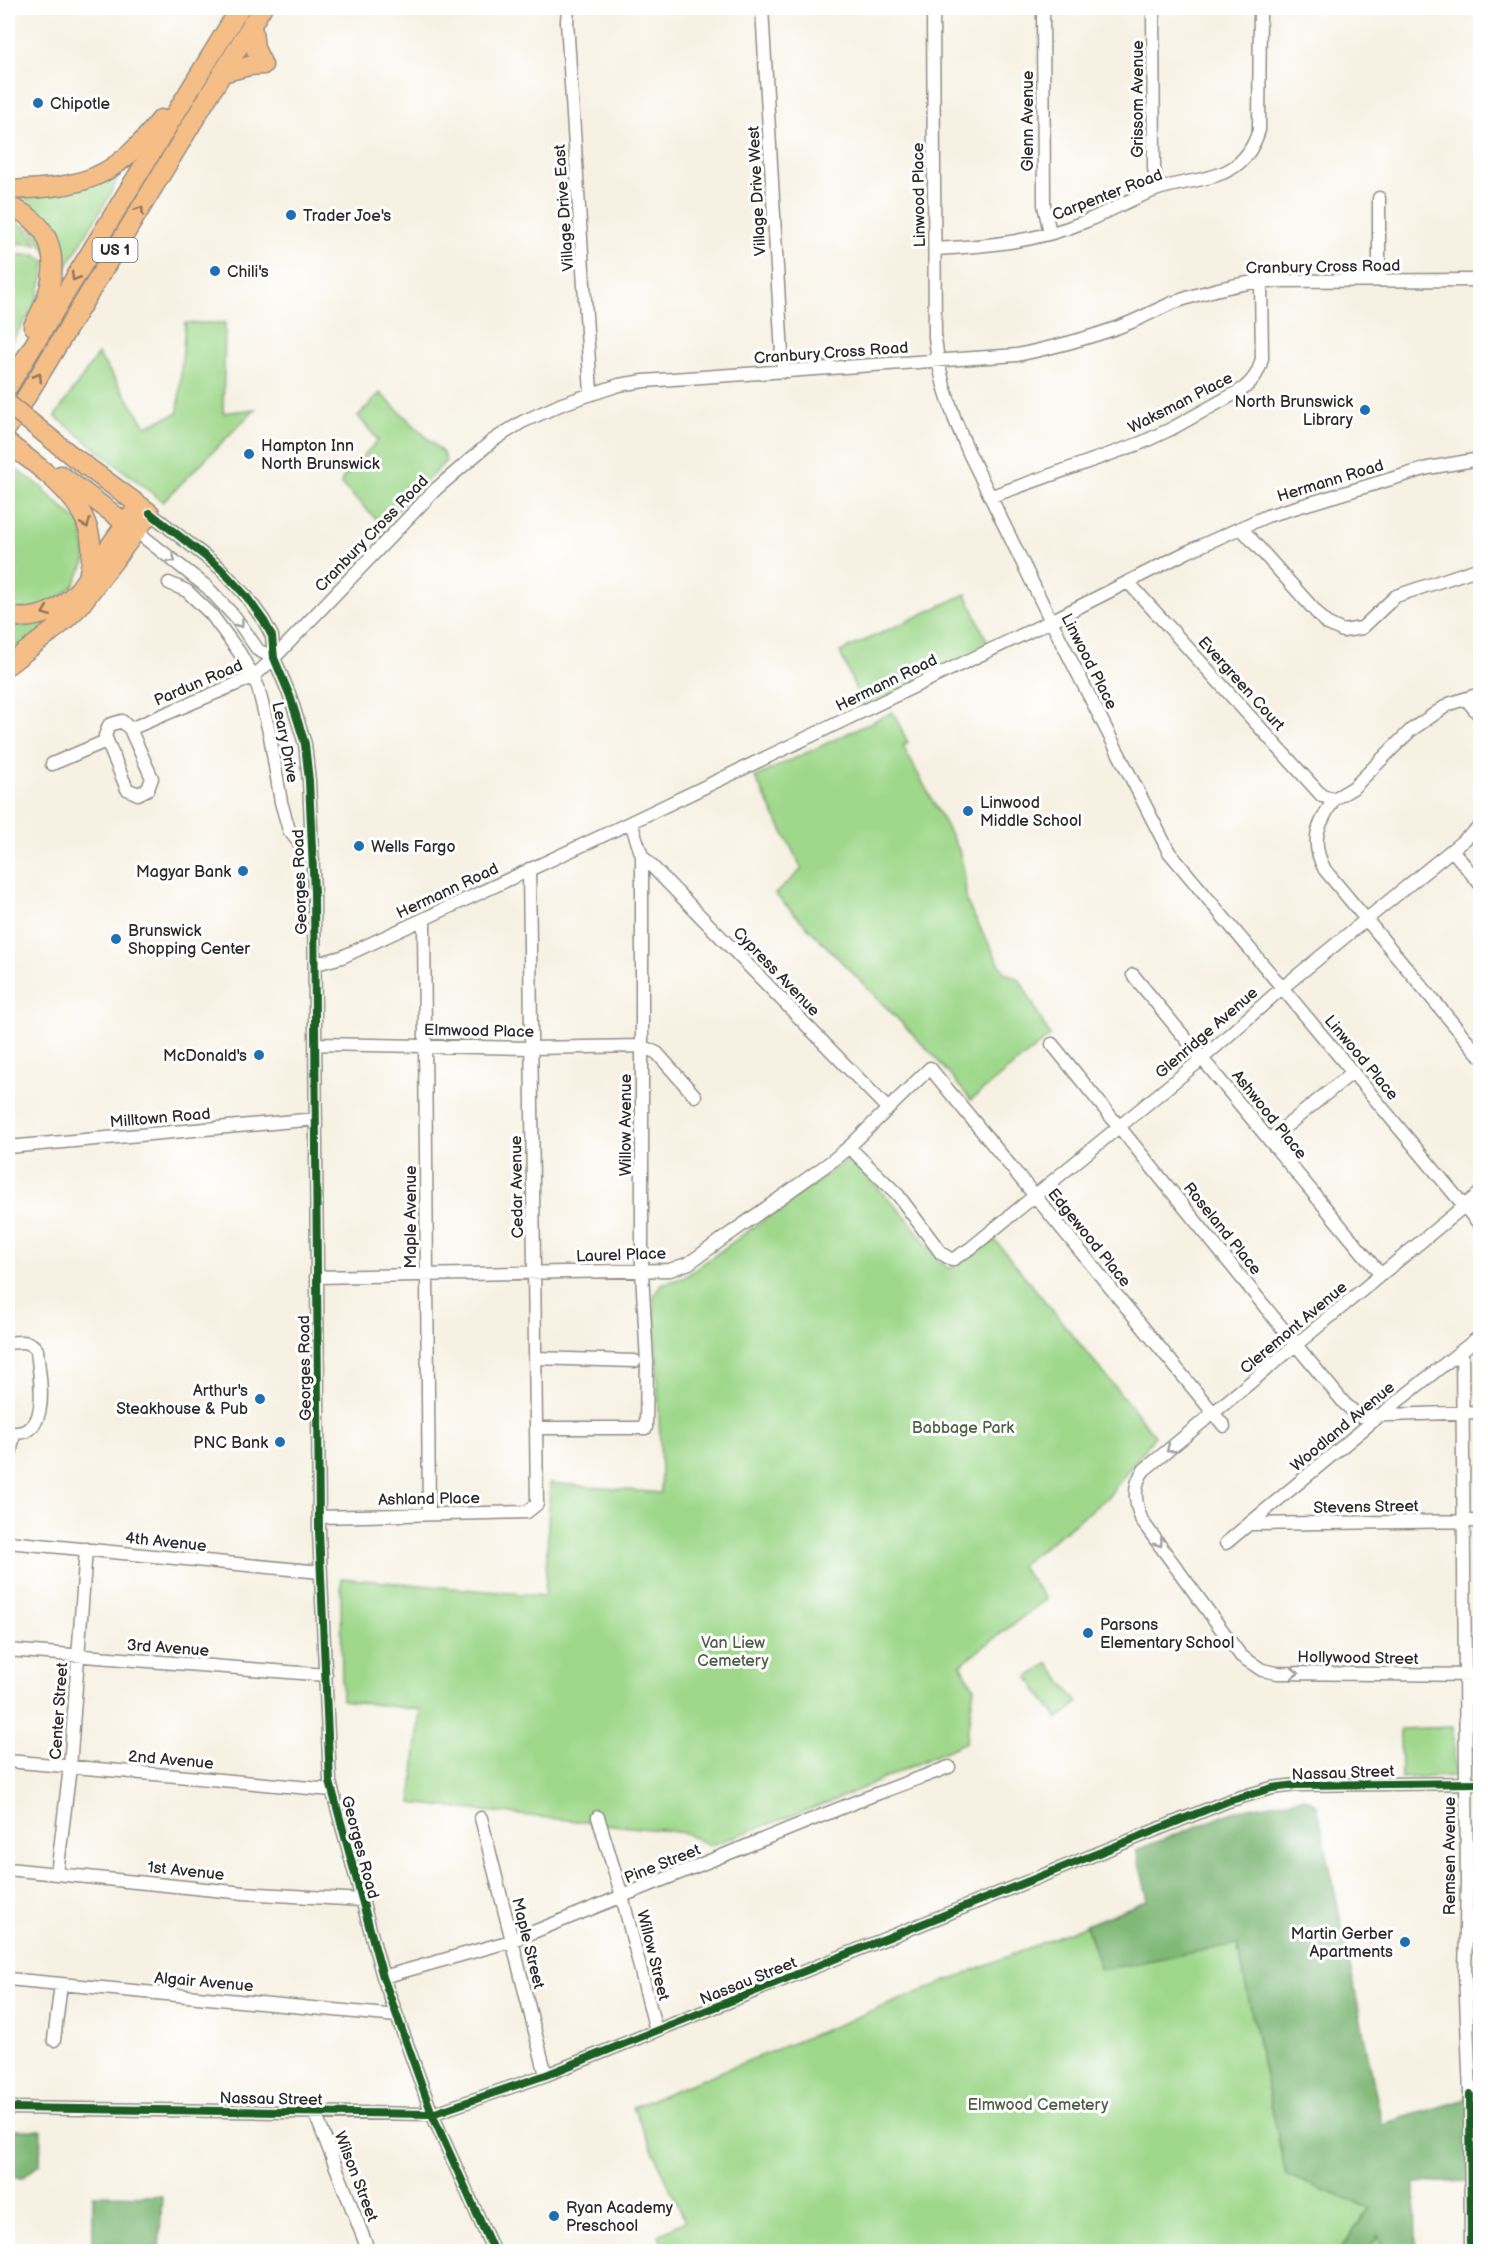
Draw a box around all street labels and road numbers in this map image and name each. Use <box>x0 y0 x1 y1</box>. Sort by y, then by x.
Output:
street label: Grissom Avenue <box>1129 40 1148 158</box>
street label: Glenn Avenue <box>1019 70 1038 172</box>
street label: Village Drive West <box>745 125 770 256</box>
street label: Linwood Place <box>909 142 930 247</box>
street label: Village Drive East <box>551 144 578 272</box>
street label: Carpenter Road <box>1050 166 1165 225</box>
road number: US 1 <box>92 238 138 262</box>
street label: Cranbury Cross Road <box>1246 257 1401 278</box>
street label: Cranbury Cross Road <box>753 339 909 368</box>
street label: Waksman Place <box>1125 369 1237 438</box>
street label: Hermann Road <box>1275 456 1386 507</box>
street label: Cranbury Cross Road <box>312 472 433 596</box>
street label: Linwood Place <box>1056 611 1121 713</box>
street label: Evergreen Court <box>1194 633 1288 735</box>
street label: Hermann Road <box>833 651 940 716</box>
street label: Pardun Road <box>152 656 246 711</box>
street label: Leary Drive <box>267 700 302 785</box>
street label: Georges Road <box>289 829 312 935</box>
street label: Hermann Road <box>394 859 502 923</box>
street label: Cypress Avenue <box>729 923 824 1021</box>
street label: Glenridge Avenue <box>1152 983 1262 1083</box>
street label: Linwood Place <box>1320 1012 1402 1105</box>
street label: Elmwood Place <box>424 1021 535 1042</box>
street label: Ashwood Place <box>1227 1067 1311 1164</box>
street label: Willow Avenue <box>617 1073 636 1176</box>
street label: Milltown Road <box>109 1105 211 1132</box>
street label: Cedar Avenue <box>507 1135 528 1239</box>
street label: Maple Avenue <box>402 1165 421 1269</box>
street label: Roseland Place <box>1179 1179 1265 1279</box>
street label: Edgewood Place <box>1043 1185 1135 1291</box>
street label: Laurel Place <box>576 1244 667 1267</box>
street label: Cleremont Avenue <box>1237 1278 1352 1378</box>
street label: Georges Road <box>295 1315 316 1421</box>
street label: Woodland Avenue <box>1287 1378 1399 1476</box>
street label: Ashland Place <box>378 1489 480 1510</box>
street label: Stevens Street <box>1313 1497 1419 1518</box>
street label: 4th Avenue <box>124 1529 208 1556</box>
street label: 3rd Avenue <box>126 1636 210 1661</box>
street label: Hollywood Street <box>1297 1648 1419 1669</box>
street label: Center Street <box>47 1662 72 1760</box>
street label: 2nd Avenue <box>127 1747 215 1774</box>
street label: Nassau Street <box>1291 1762 1395 1785</box>
street label: Georges Road <box>337 1794 382 1901</box>
street label: Remsen Avenue <box>1441 1796 1460 1915</box>
street label: Pine Street <box>622 1841 703 1888</box>
street label: 1st Avenue <box>147 1858 226 1885</box>
street label: Maple Street <box>507 1896 548 1991</box>
street label: Willow Street <box>632 1908 673 2002</box>
street label: Nassau Street <box>697 1953 800 2009</box>
street label: Algair Avenue <box>154 1969 255 1996</box>
street label: Nassau Street <box>219 2089 323 2110</box>
street label: Wilson Street <box>330 2129 382 2224</box>

